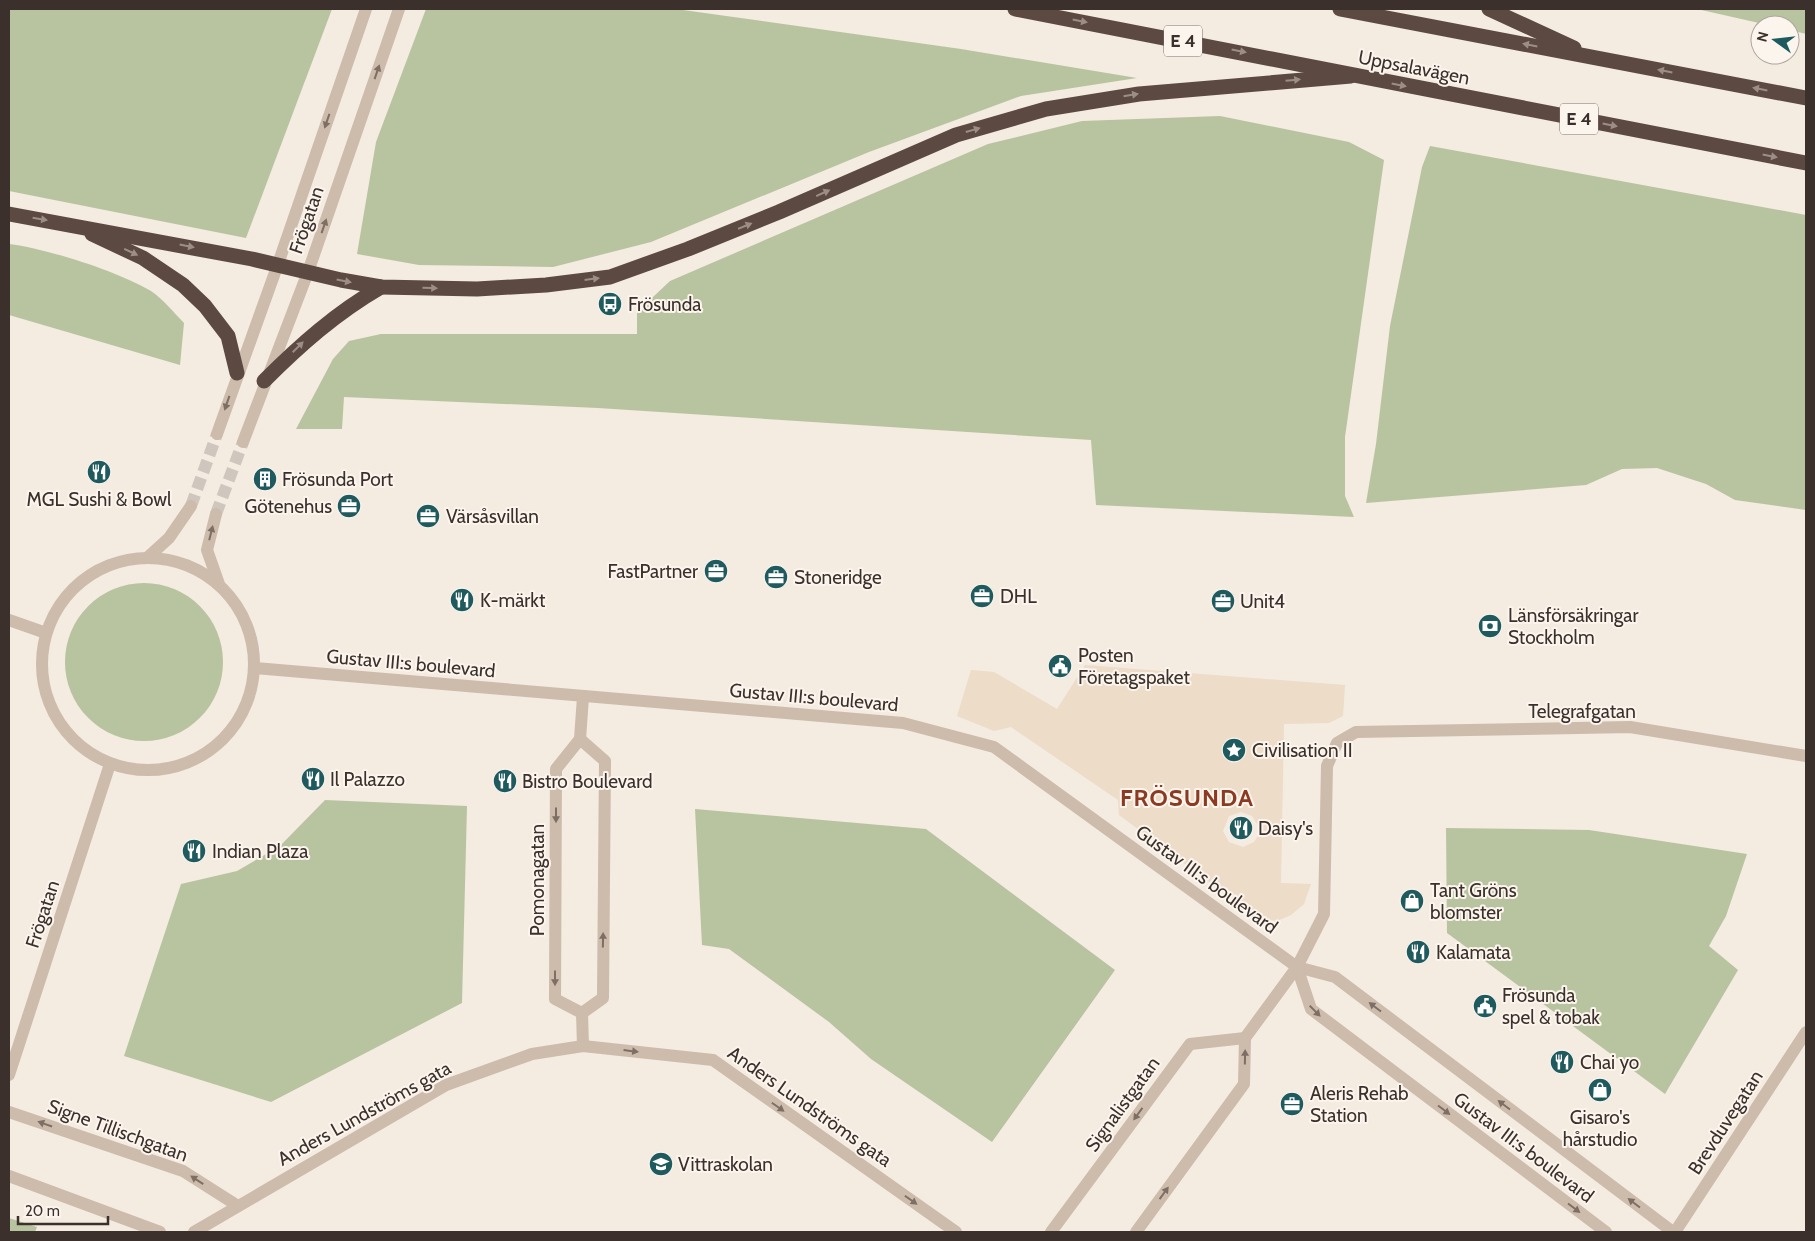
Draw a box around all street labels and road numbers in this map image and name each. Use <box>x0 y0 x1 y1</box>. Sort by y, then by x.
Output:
road number: E 4 <box>1164 26 1202 56</box>
street label: Uppsalavägen <box>1356 45 1472 90</box>
road number: E 4 <box>1560 104 1598 134</box>
street label: Frögatan <box>284 183 329 257</box>
street label: Gustav III:s boulevard <box>326 645 496 682</box>
street label: Gustav III:s boulevard <box>729 679 899 716</box>
street label: Telegrafgatan <box>1528 700 1636 723</box>
street label: Gustav III:s boulevard <box>1131 820 1282 939</box>
street label: Pomonagatan <box>526 824 549 936</box>
street label: Frögatan <box>21 877 64 951</box>
street label: Anders Lundströms gata <box>723 1041 896 1172</box>
street label: Signalistgatan <box>1080 1052 1164 1156</box>
street label: Anders Lundströms gata <box>274 1056 455 1171</box>
street label: Brevduvegatan <box>1683 1066 1768 1179</box>
street label: Gustav III:s boulevard <box>1449 1087 1598 1208</box>
street label: Signe Tillischgatan <box>45 1094 191 1166</box>

